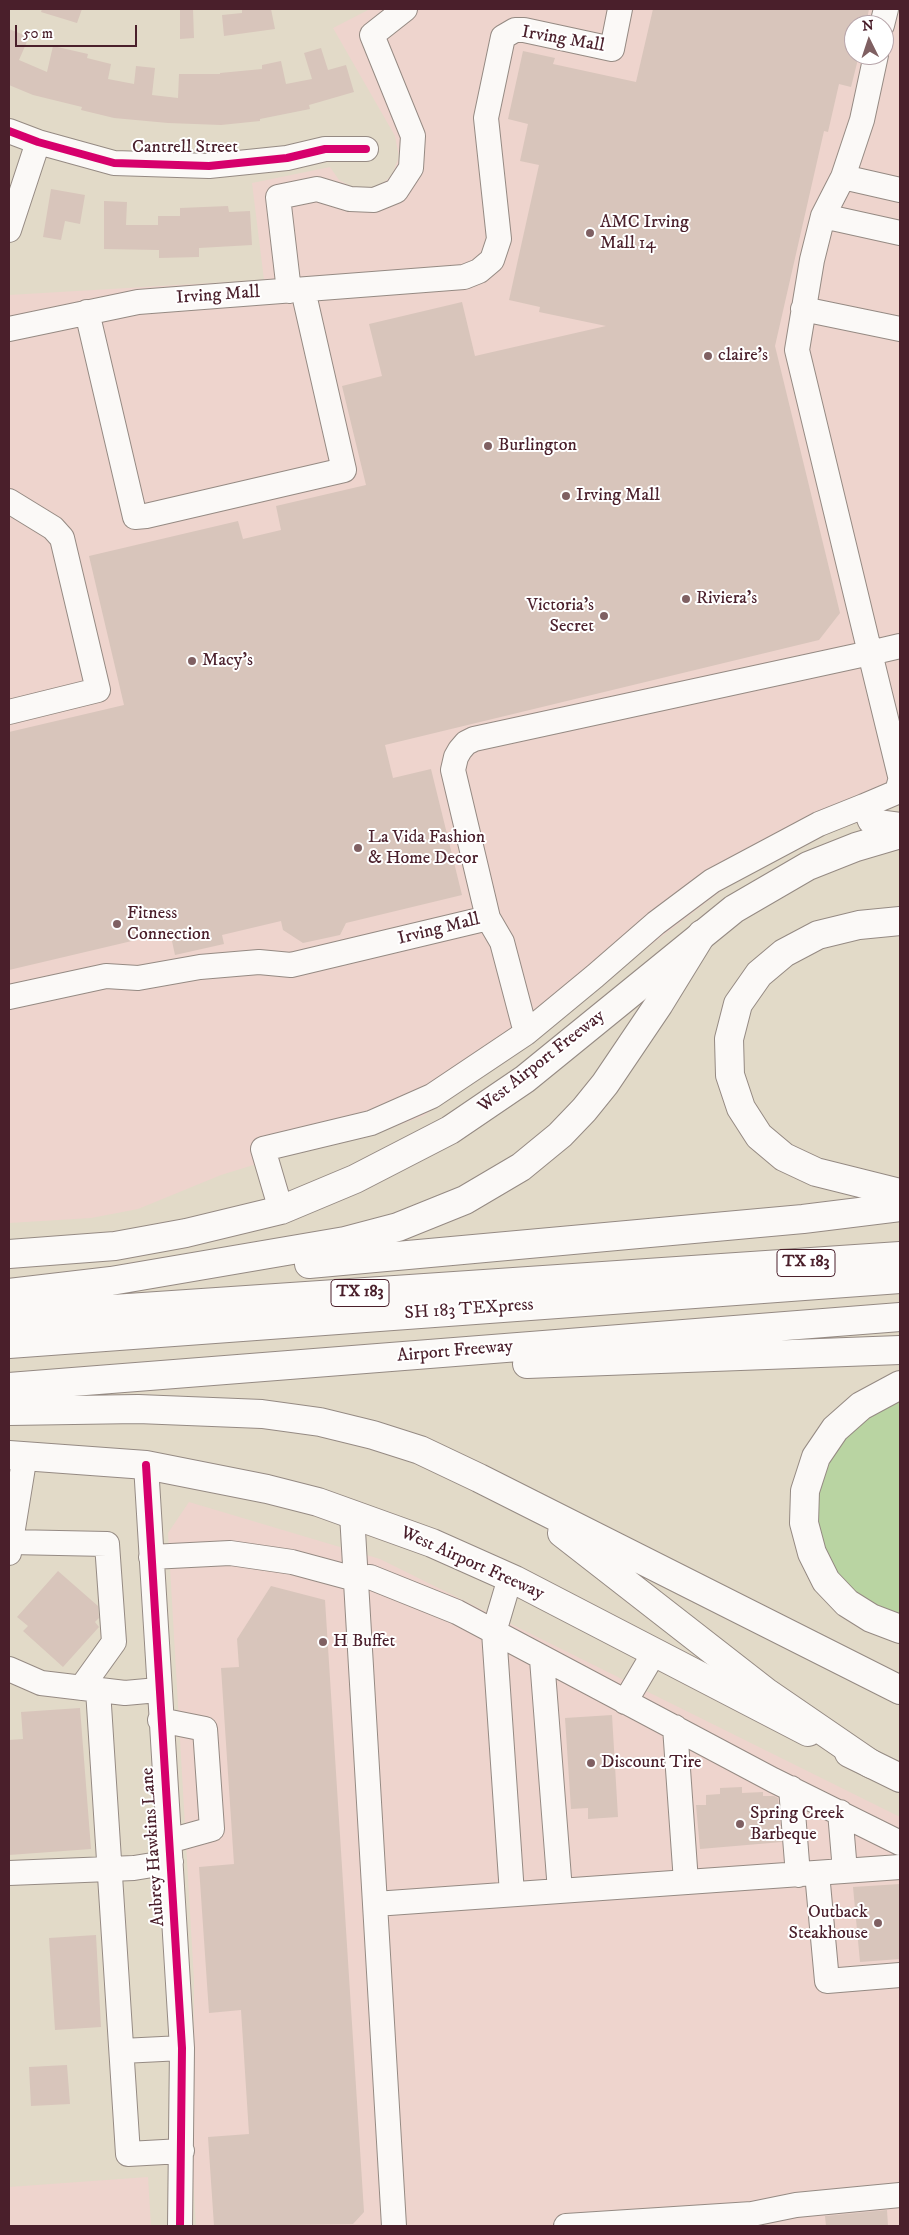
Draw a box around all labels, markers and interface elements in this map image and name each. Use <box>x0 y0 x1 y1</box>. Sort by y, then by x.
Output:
scale bar <box>18 15 140 47</box>
north arrow <box>844 15 894 65</box>
text: N <box>862 17 874 35</box>
street label: Irving Mall <box>520 22 606 58</box>
text: 50 m <box>23 24 53 43</box>
street label: Cantrell Street <box>132 137 238 159</box>
place label: AMC Irving Mall 14 <box>600 212 689 254</box>
marker: AMC Irving Mall 14 <box>584 227 596 239</box>
street label: Irving Mall <box>175 282 261 310</box>
place label: claire's <box>718 345 768 367</box>
marker: claire's <box>702 350 714 362</box>
place label: Burlington <box>498 435 577 457</box>
marker: Burlington <box>482 440 494 452</box>
place label: Irving Mall <box>576 485 660 507</box>
marker: Irving Mall <box>560 490 572 502</box>
place label: Riviera's <box>696 588 757 610</box>
marker: Riviera's <box>680 593 692 605</box>
place label: Victoria's Secret <box>527 595 594 638</box>
marker: Victoria's Secret <box>598 610 610 622</box>
place label: Macy's <box>202 650 253 672</box>
marker: Macy's <box>186 655 198 667</box>
place label: La Vida Fashion & Home Decor <box>368 827 485 870</box>
marker: La Vida Fashion & Home Decor <box>352 842 364 854</box>
place label: Fitness Connection <box>127 903 210 946</box>
street label: Irving Mall <box>396 909 482 951</box>
marker: Fitness Connection <box>111 918 123 930</box>
street label: West Airport Freeway <box>474 1006 610 1118</box>
road number: TX 183 <box>777 1250 835 1276</box>
road number: TX 183 <box>331 1280 389 1306</box>
street label: SH 183 TEXpress <box>404 1295 534 1325</box>
street label: Airport Freeway <box>396 1336 514 1368</box>
street label: West Airport Freeway <box>397 1523 547 1605</box>
place label: H Buffet <box>333 1631 395 1653</box>
marker: H Buffet <box>317 1636 329 1648</box>
place label: Discount Tire <box>601 1752 702 1774</box>
marker: Discount Tire <box>585 1757 597 1769</box>
street label: Aubrey Hawkins Lane <box>138 1767 170 1927</box>
place label: Spring Creek Barbeque <box>750 1803 844 1846</box>
marker: Spring Creek Barbeque <box>734 1818 746 1830</box>
place label: Outback Steakhouse <box>788 1902 868 1945</box>
marker: Outback Steakhouse <box>872 1917 884 1929</box>

